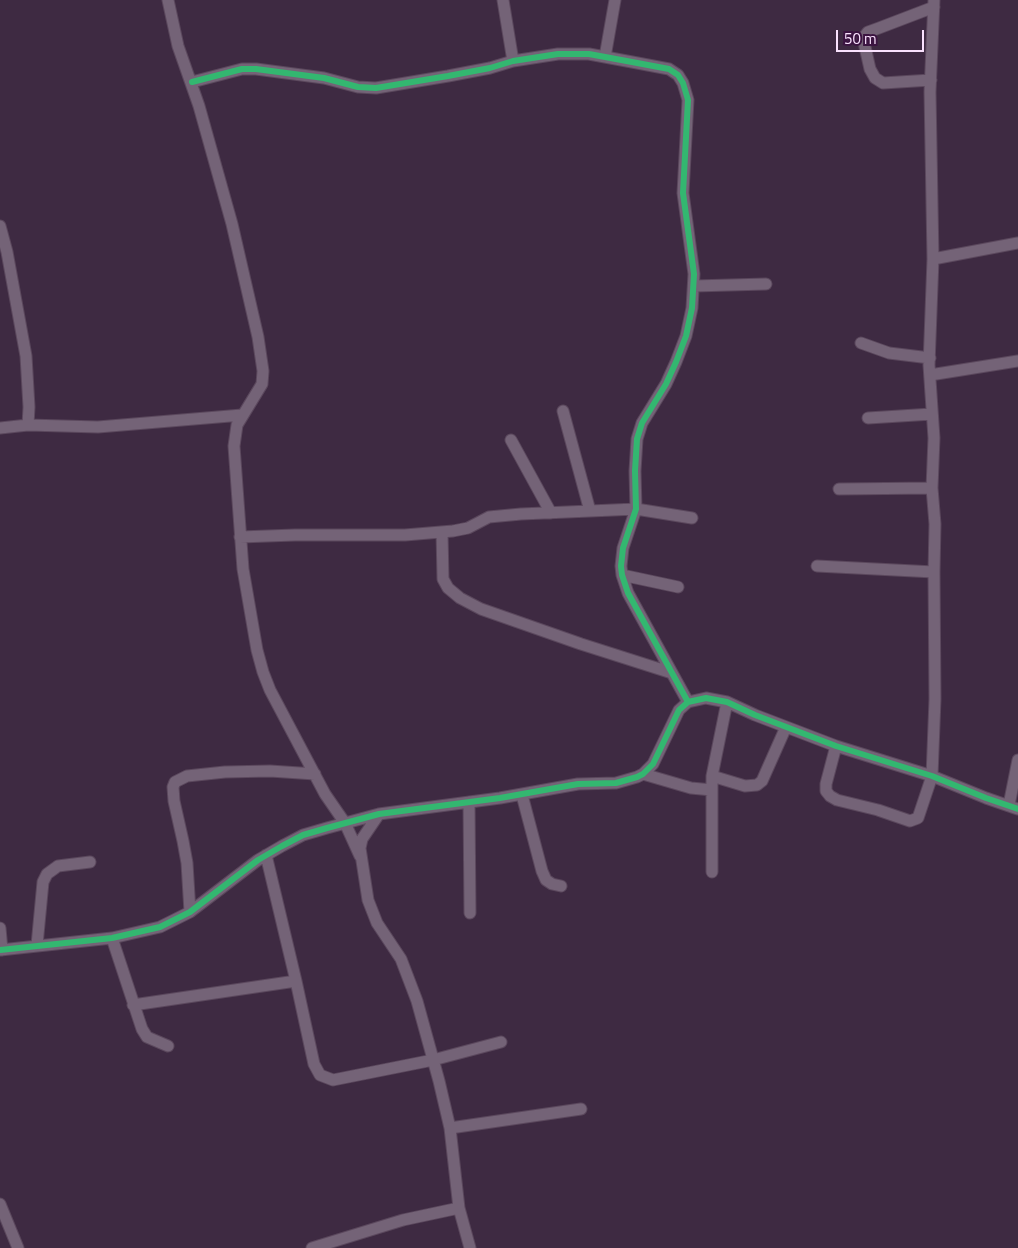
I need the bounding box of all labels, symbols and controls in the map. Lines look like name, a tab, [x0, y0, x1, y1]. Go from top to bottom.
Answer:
scale bar	[838, 20, 926, 52]
text: 50 m	[844, 27, 877, 50]

